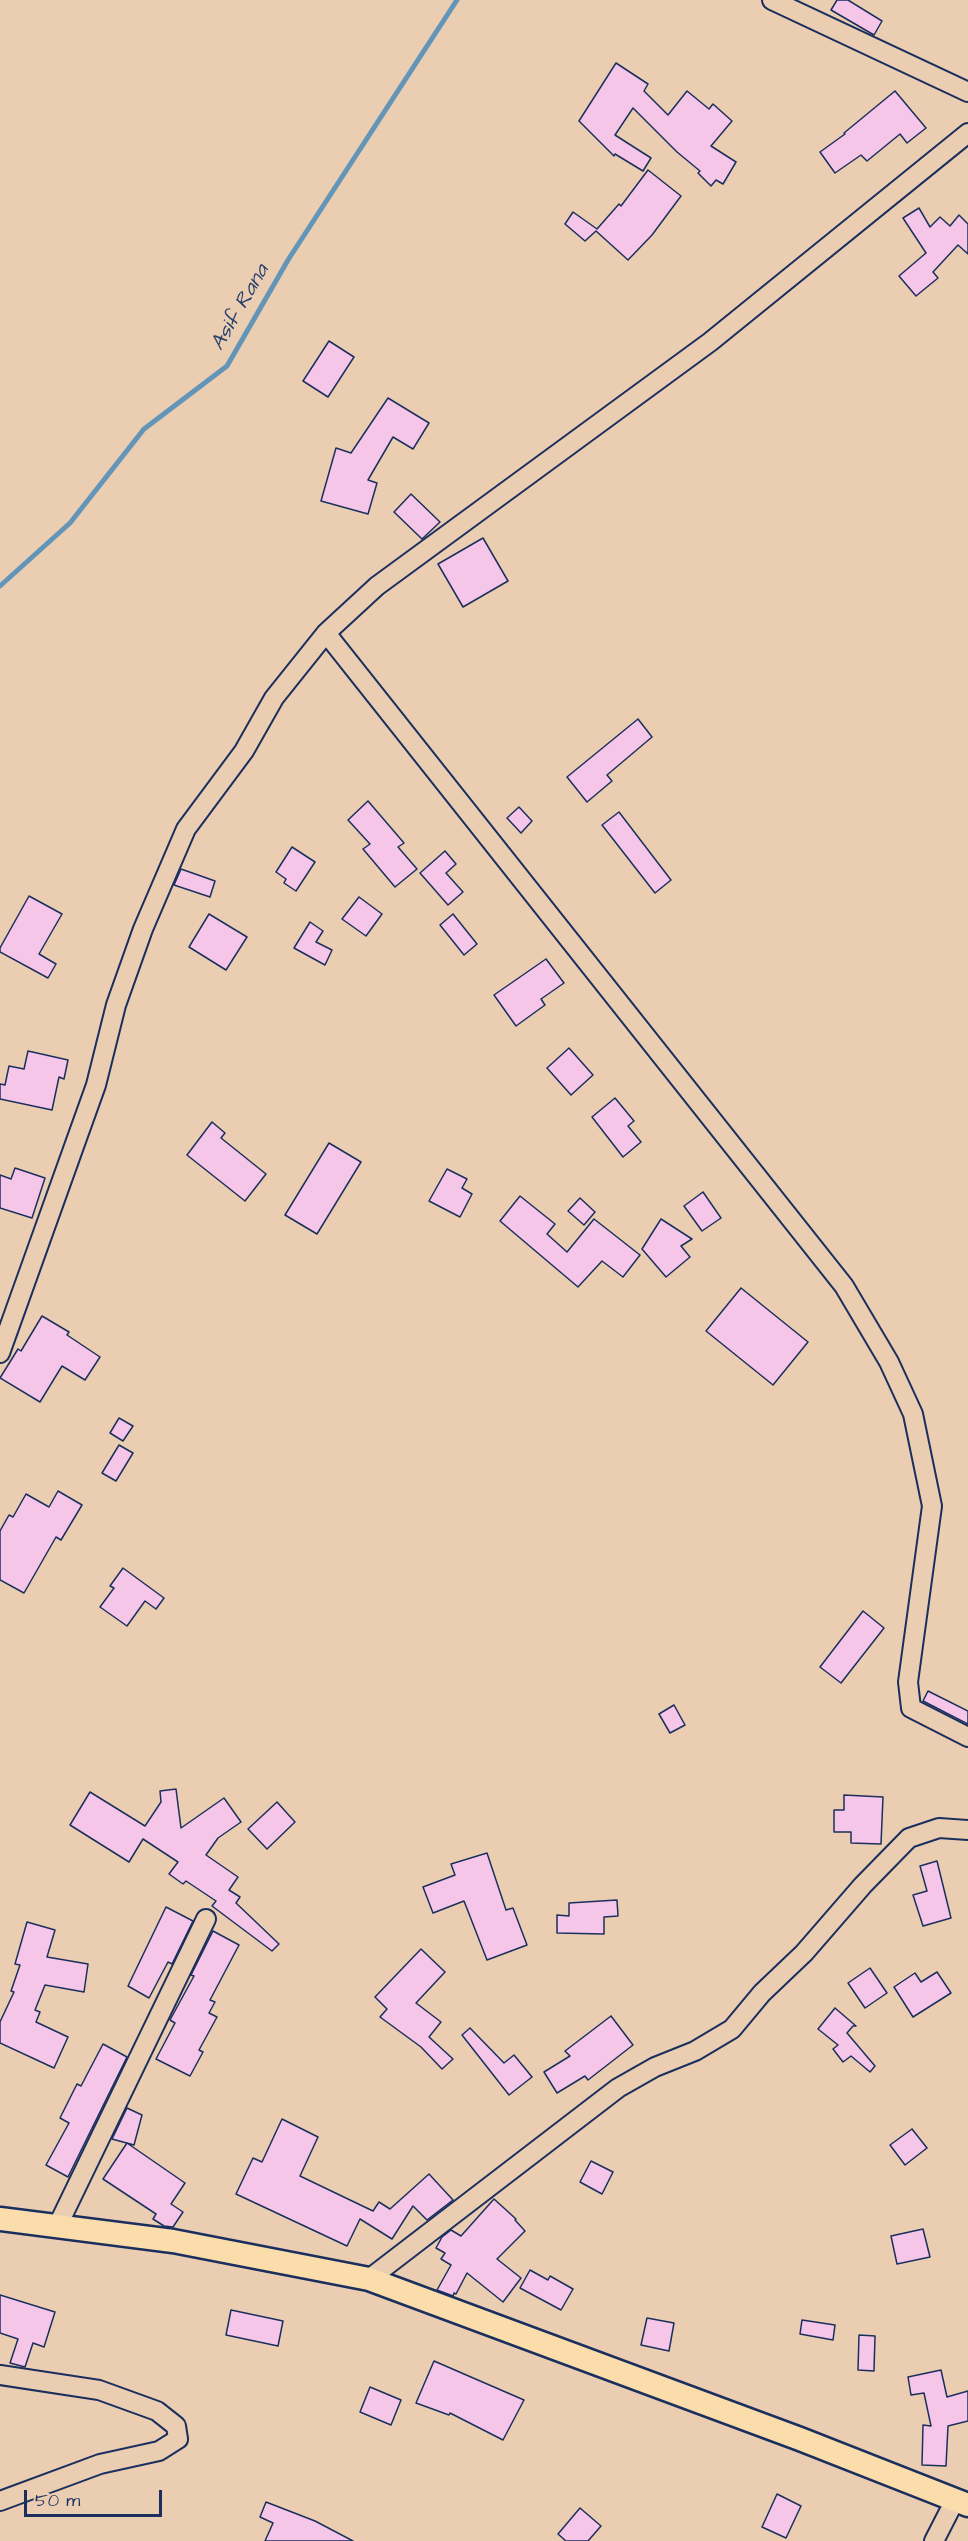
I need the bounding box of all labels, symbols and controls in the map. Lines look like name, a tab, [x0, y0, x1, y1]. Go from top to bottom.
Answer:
water label: Asif Rana	[206, 261, 276, 355]
scale bar	[27, 2478, 165, 2516]
text: 50 m	[35, 2488, 80, 2513]

